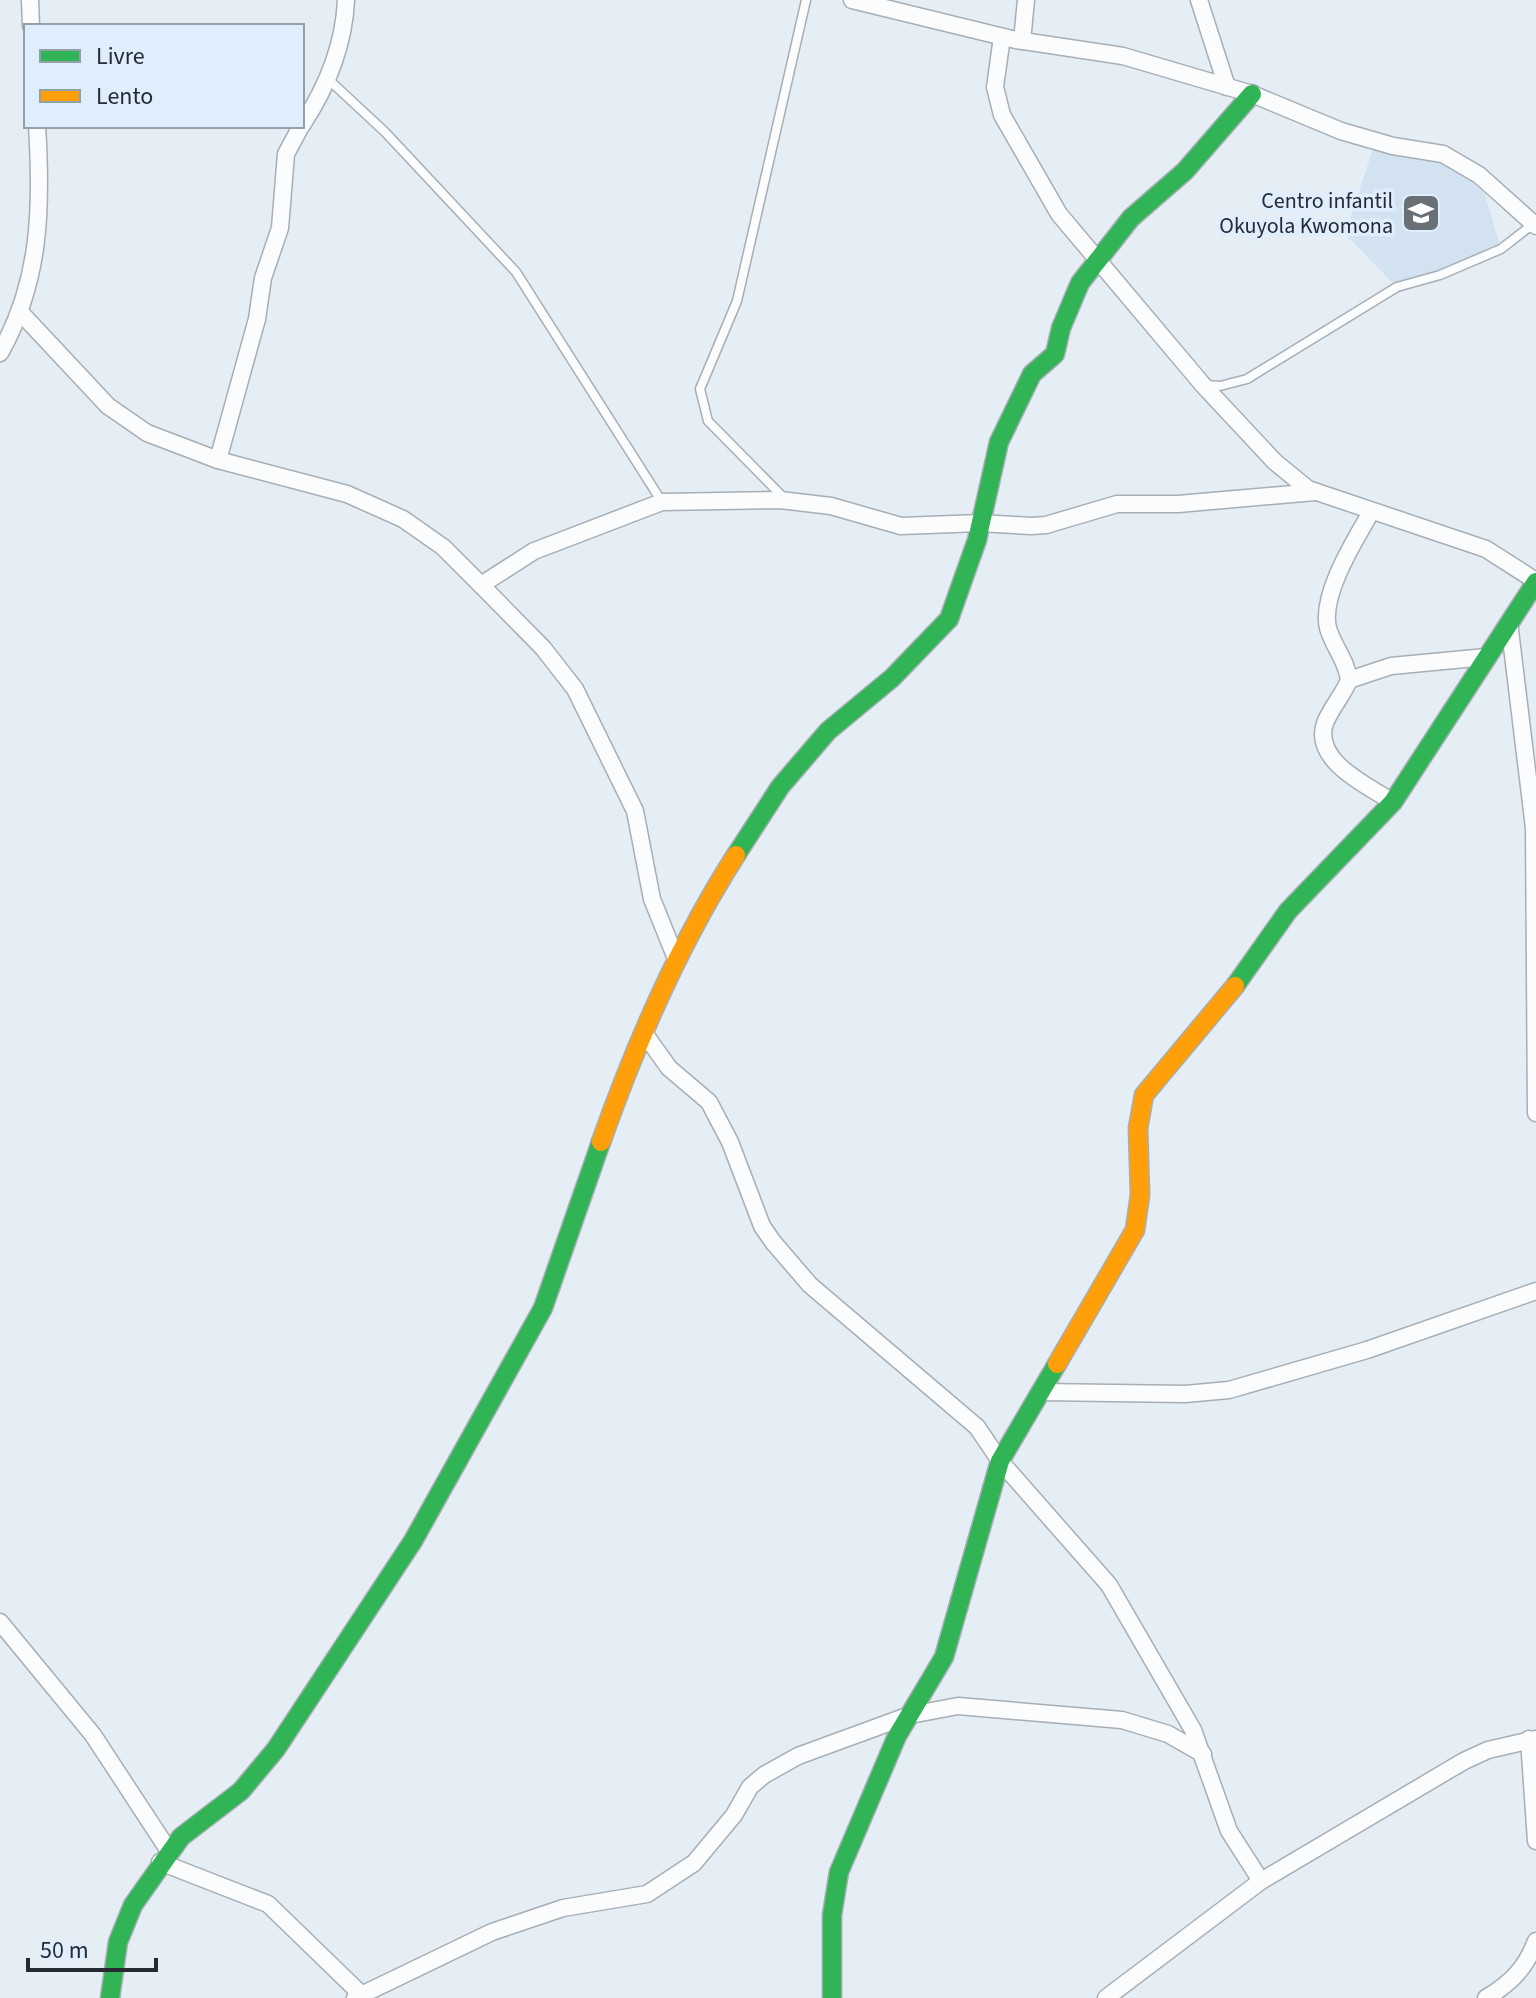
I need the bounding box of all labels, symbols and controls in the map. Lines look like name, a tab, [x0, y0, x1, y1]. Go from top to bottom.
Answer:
legend	[24, 24, 304, 128]
text: Livre	[96, 39, 145, 74]
text: Lento	[96, 79, 153, 114]
place label: Centro infantil Okuyola Kwomona	[1219, 185, 1393, 242]
school or university icon: Centro infantil Okuyola Kwomona	[1400, 192, 1442, 234]
scale bar	[28, 1922, 156, 1972]
text: 50 m	[40, 1933, 89, 1968]

